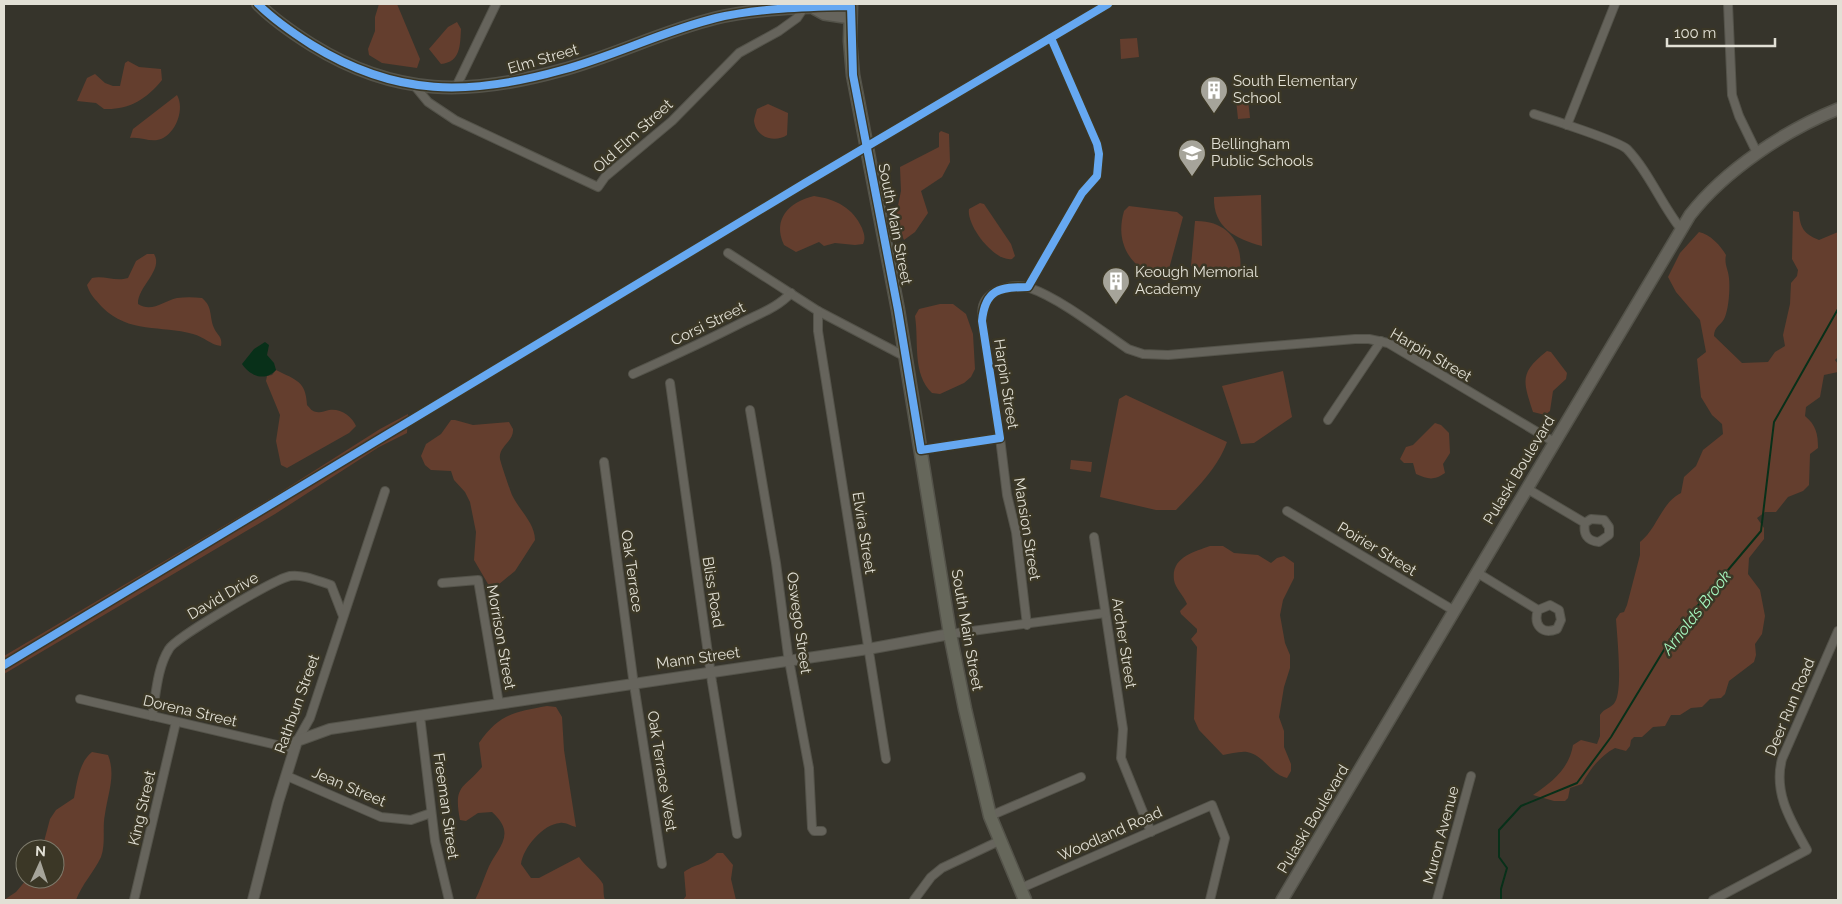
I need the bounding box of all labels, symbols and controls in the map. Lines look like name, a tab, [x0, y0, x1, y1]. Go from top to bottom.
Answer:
scale bar	[1667, 15, 1774, 47]
text: 100 m	[1674, 24, 1716, 42]
street label: Elm Street	[506, 40, 580, 78]
place label: South Elementary School	[1233, 72, 1357, 107]
building icon: South Elementary School	[1199, 75, 1229, 114]
street label: Old Elm Street	[589, 96, 677, 176]
place label: Bellingham Public Schools	[1211, 135, 1313, 170]
school or university icon: Bellingham Public Schools	[1177, 138, 1207, 177]
street label: South Main Street	[874, 162, 916, 286]
place label: Keough Memorial Academy	[1135, 263, 1259, 298]
building icon: Keough Memorial Academy	[1101, 266, 1131, 305]
street label: Corsi Street	[668, 298, 748, 350]
street label: Harpin Street	[1387, 324, 1475, 386]
street label: Harpin Street	[990, 338, 1022, 430]
street label: Pulaski Boulevard	[1479, 412, 1559, 528]
street label: Mansion Street	[1010, 476, 1044, 582]
street label: Elvira Street	[849, 491, 879, 575]
street label: Poirier Street	[1334, 518, 1420, 580]
street label: Oak Terrace	[617, 529, 647, 613]
street label: Bliss Road	[699, 555, 727, 629]
water label: Arnolds Brook	[1657, 566, 1735, 659]
street label: David Drive	[184, 568, 262, 624]
street label: South Main Street	[947, 568, 987, 692]
street label: Oswego Street	[783, 571, 815, 675]
street label: Morrison Street	[483, 583, 519, 691]
street label: Archer Street	[1108, 597, 1140, 689]
street label: Mann Street	[655, 643, 741, 673]
street label: Rathbun Street	[271, 652, 323, 756]
street label: Deer Run Road	[1761, 656, 1819, 758]
street label: Dorena Street	[141, 691, 239, 731]
street label: Oak Terrace West	[644, 709, 680, 833]
street label: Freeman Street	[430, 752, 462, 860]
street label: Pulaski Boulevard	[1273, 761, 1353, 877]
street label: Jean Street	[309, 763, 389, 811]
street label: King Street	[125, 769, 159, 847]
street label: Muron Avenue	[1419, 784, 1463, 886]
street label: Woodland Road	[1055, 803, 1165, 865]
north arrow	[15, 839, 65, 889]
text: N	[35, 843, 46, 859]

